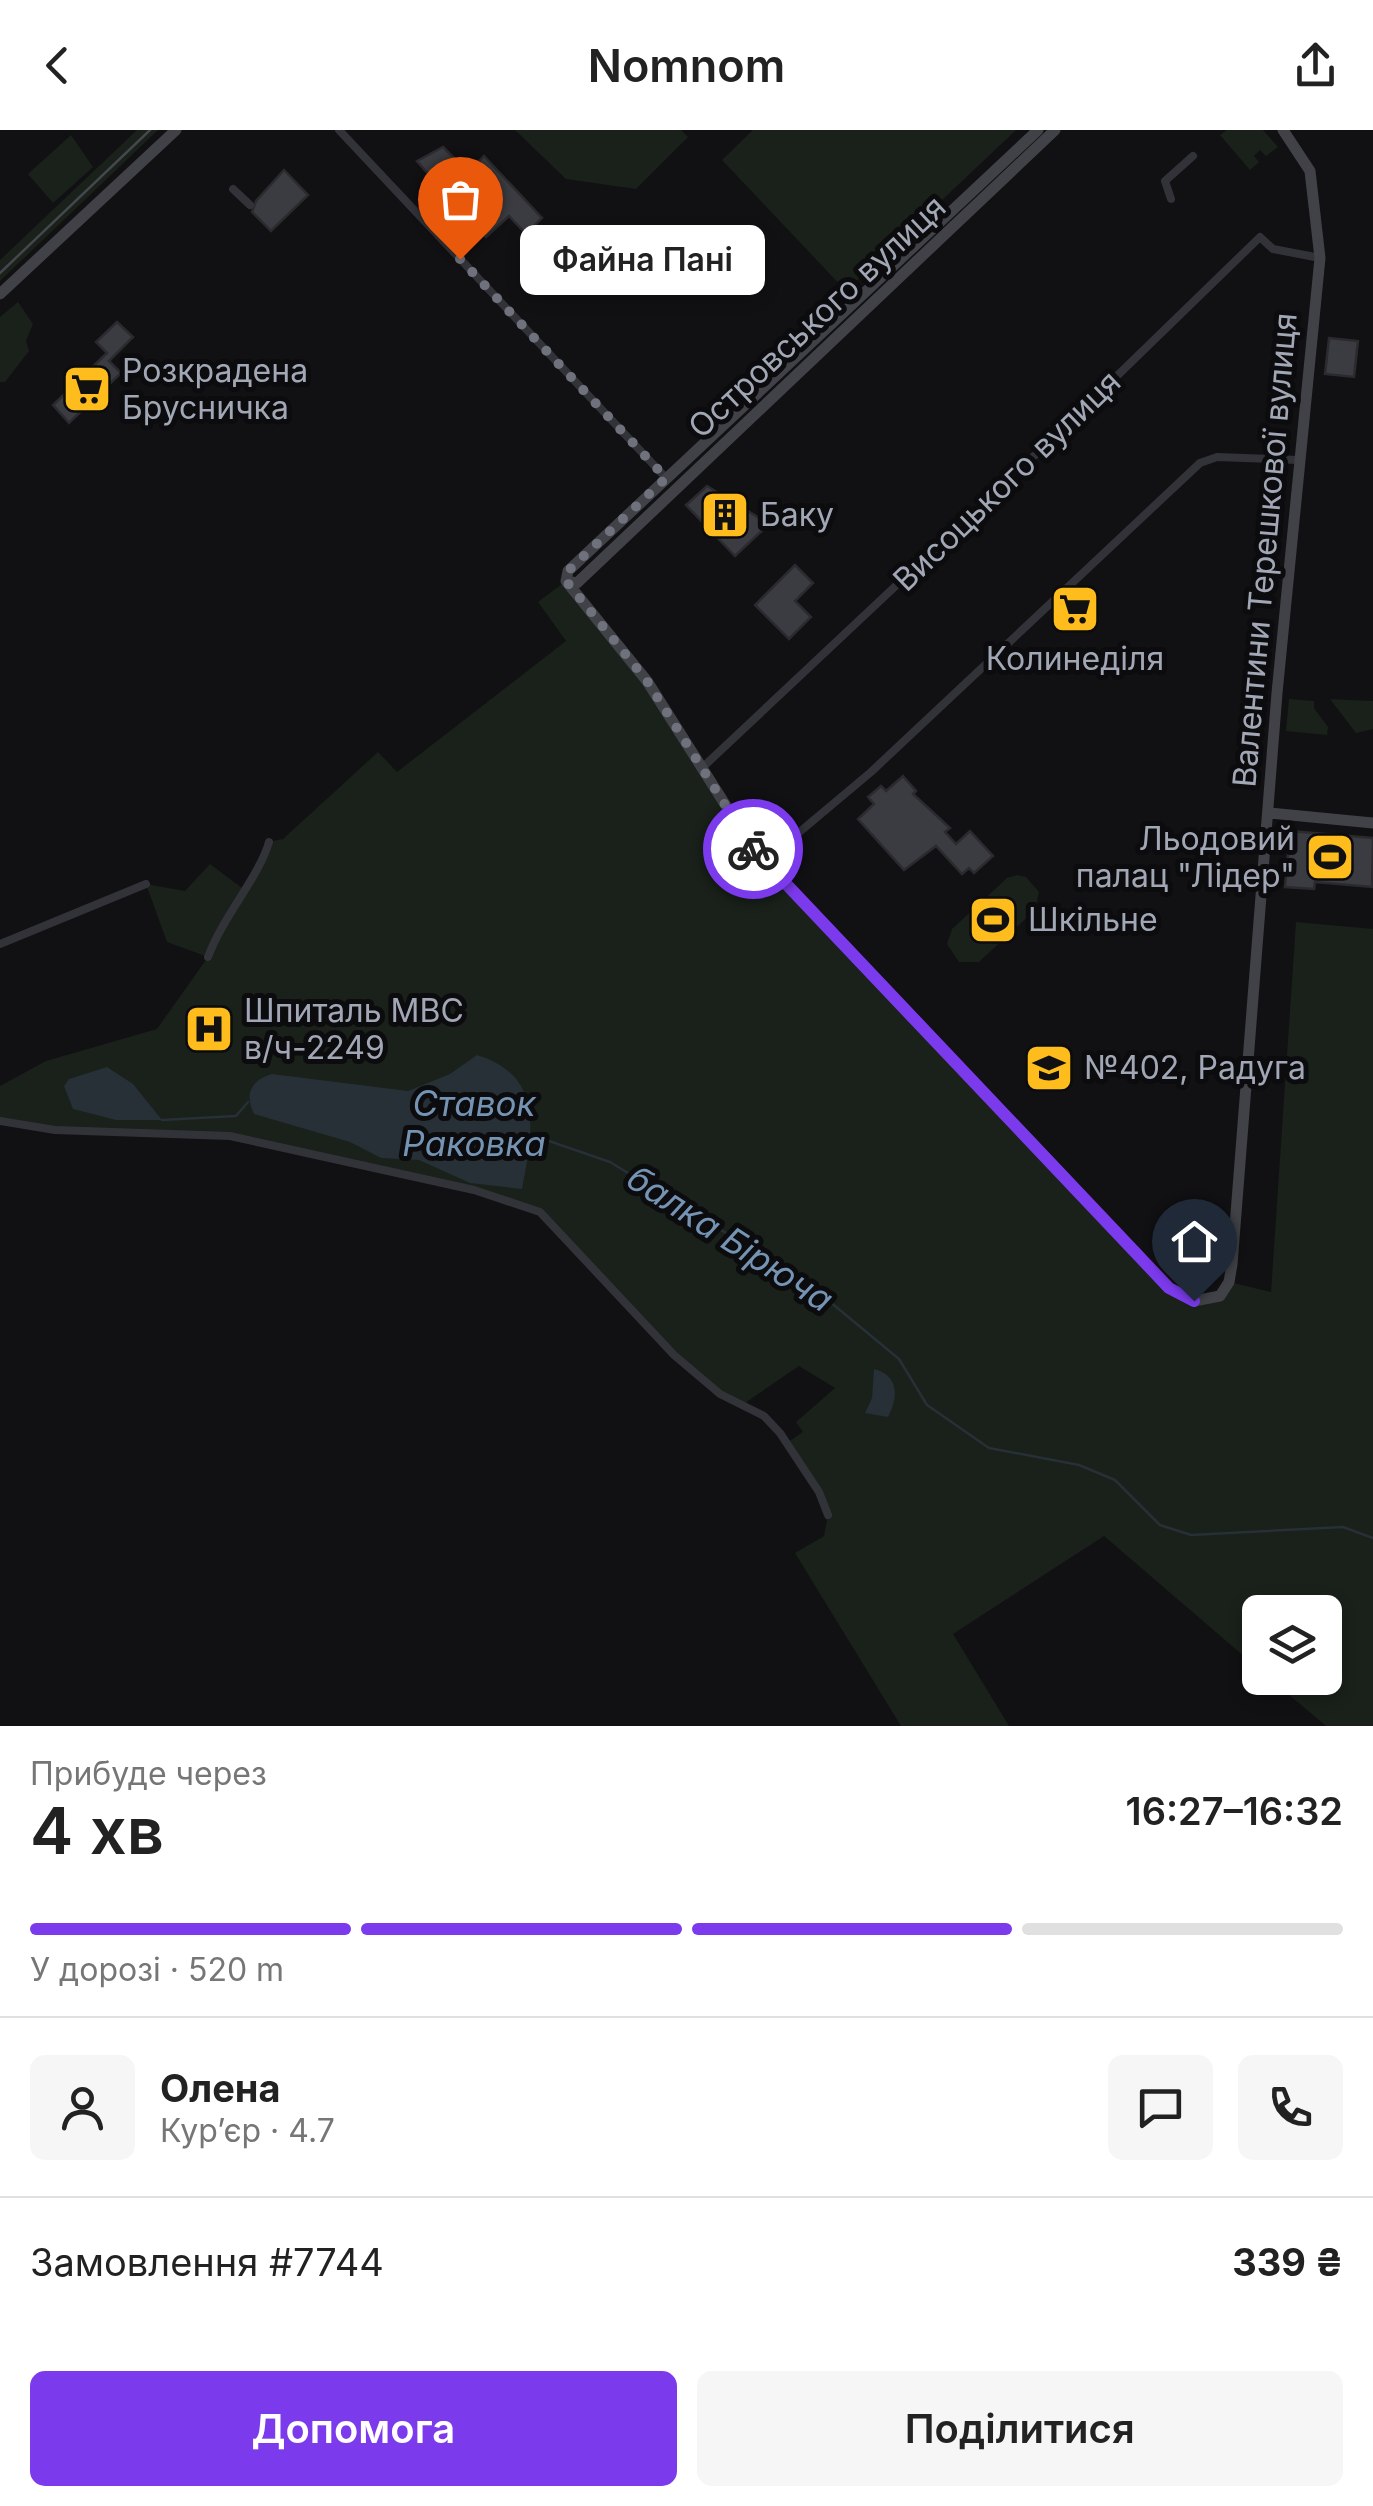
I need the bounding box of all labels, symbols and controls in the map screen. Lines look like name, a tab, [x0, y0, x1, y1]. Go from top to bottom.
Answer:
icon: back	[30, 38, 85, 93]
text: Nomnom	[588, 38, 785, 93]
icon: share	[1288, 38, 1343, 93]
pin	[418, 157, 503, 260]
icon: bag	[433, 172, 488, 227]
street label: Островського вулиця	[680, 187, 953, 446]
callout: Файна Пані	[520, 224, 765, 294]
text: Файна Пані	[552, 240, 733, 279]
street label: Валентини Терешкової вулиця	[1224, 311, 1305, 789]
place label: Розкрадена Брусничка	[122, 351, 308, 427]
street label: Висоцького вулиця	[885, 362, 1128, 599]
supermarket icon: Розкрадена Брусничка	[61, 363, 113, 415]
building icon: Баку	[699, 489, 751, 541]
place label: Баку	[760, 495, 834, 534]
supermarket icon: Колинеділя	[1049, 583, 1101, 635]
place label: Колинеділя	[986, 639, 1164, 678]
courier	[703, 799, 803, 899]
place label: Льодовий палац "Лідер"	[1076, 819, 1295, 895]
icon: bike	[726, 822, 781, 877]
sports icon: Льодовий палац "Лідер"	[1304, 831, 1356, 883]
sports icon: Шкільне	[967, 894, 1019, 946]
place label: Шкільне	[1028, 900, 1158, 939]
place label: Шпиталь МВС в/ч-2249	[244, 991, 464, 1067]
hospital icon: Шпиталь МВС в/ч-2249	[183, 1003, 235, 1055]
school or university icon: №402, Радуга	[1023, 1042, 1075, 1094]
place label: №402, Радуга	[1084, 1048, 1306, 1087]
water label: Ставок Раковка	[402, 1082, 546, 1164]
water label: балка Бірюча	[620, 1156, 841, 1320]
pin	[1152, 1199, 1237, 1302]
icon: home	[1167, 1214, 1222, 1269]
map controls	[1242, 1595, 1342, 1695]
button: layers	[1242, 1595, 1342, 1695]
text: Прибуде через	[30, 1754, 267, 1793]
text: 16:27–16:32	[1126, 1788, 1343, 1834]
text: 4 хв	[30, 1791, 164, 1870]
text: У дорозі · 520 m	[30, 1950, 284, 1989]
button: person	[30, 2055, 135, 2160]
button: chat	[1108, 2055, 1213, 2160]
button: phone	[1238, 2055, 1343, 2160]
text: Олена	[160, 2065, 281, 2111]
text: Кур’єр · 4.7	[160, 2111, 335, 2150]
text: Замовлення #7744	[30, 2239, 384, 2285]
text: 339 ₴	[1232, 2239, 1343, 2285]
button: Допомога	[30, 2371, 677, 2486]
button: Поділитися	[697, 2371, 1343, 2486]

